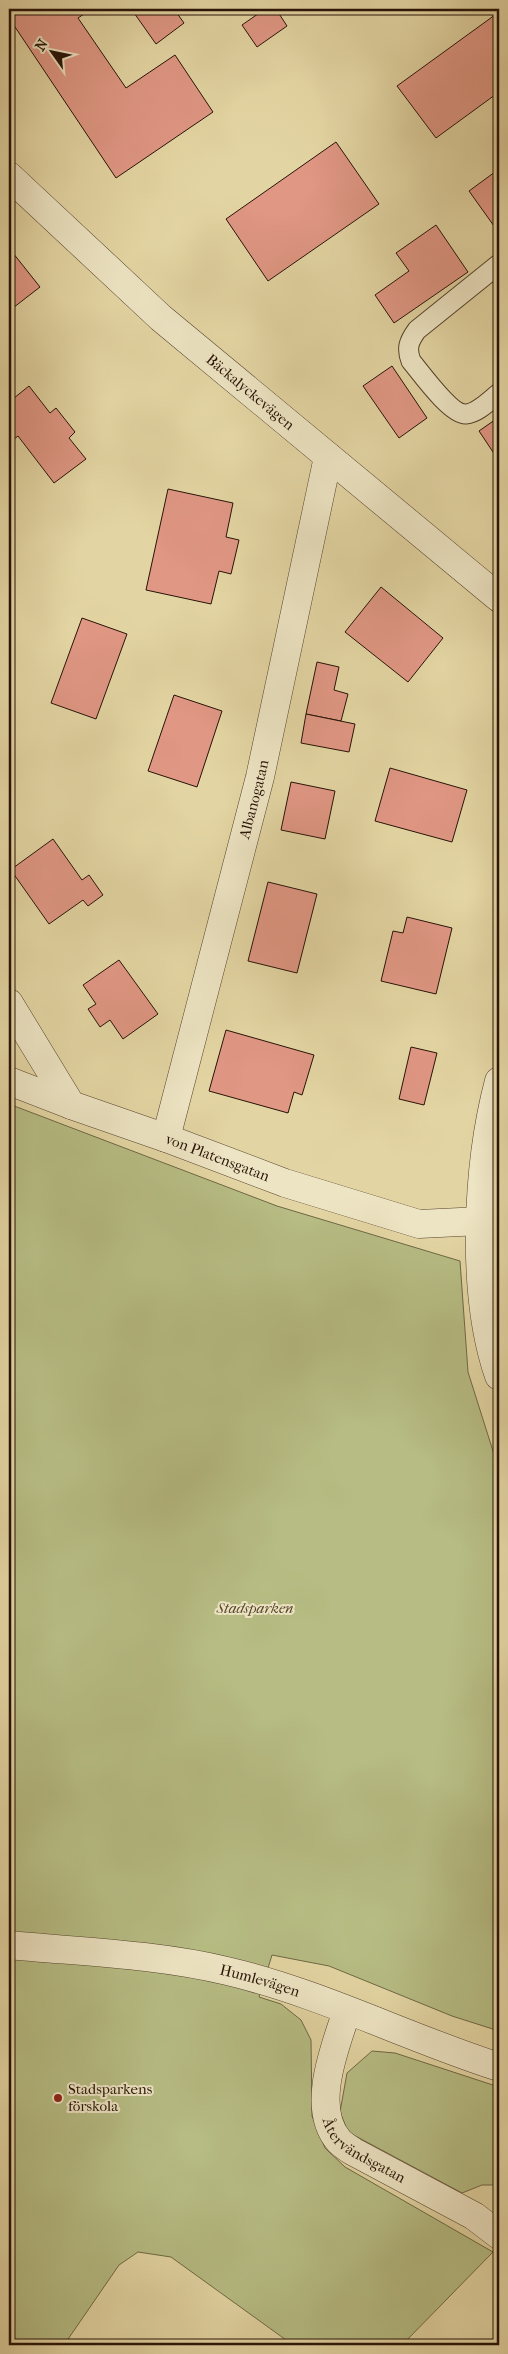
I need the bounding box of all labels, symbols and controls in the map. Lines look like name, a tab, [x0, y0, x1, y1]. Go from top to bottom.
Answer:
north arrow	[28, 28, 78, 78]
text: N	[31, 36, 52, 54]
street label: Bäckalyckevägen	[202, 350, 298, 434]
street label: Albanogatan	[235, 758, 272, 842]
street label: von Platensgatan	[163, 1130, 272, 1185]
park label: Stadsparken	[216, 1599, 293, 1617]
street label: Humlevägen	[218, 1961, 303, 2001]
place label: Stadsparkens förskola	[68, 2080, 153, 2115]
marker: Stadsparkens förskola	[52, 2092, 64, 2104]
street label: Återvändsgatan	[318, 2115, 409, 2187]

